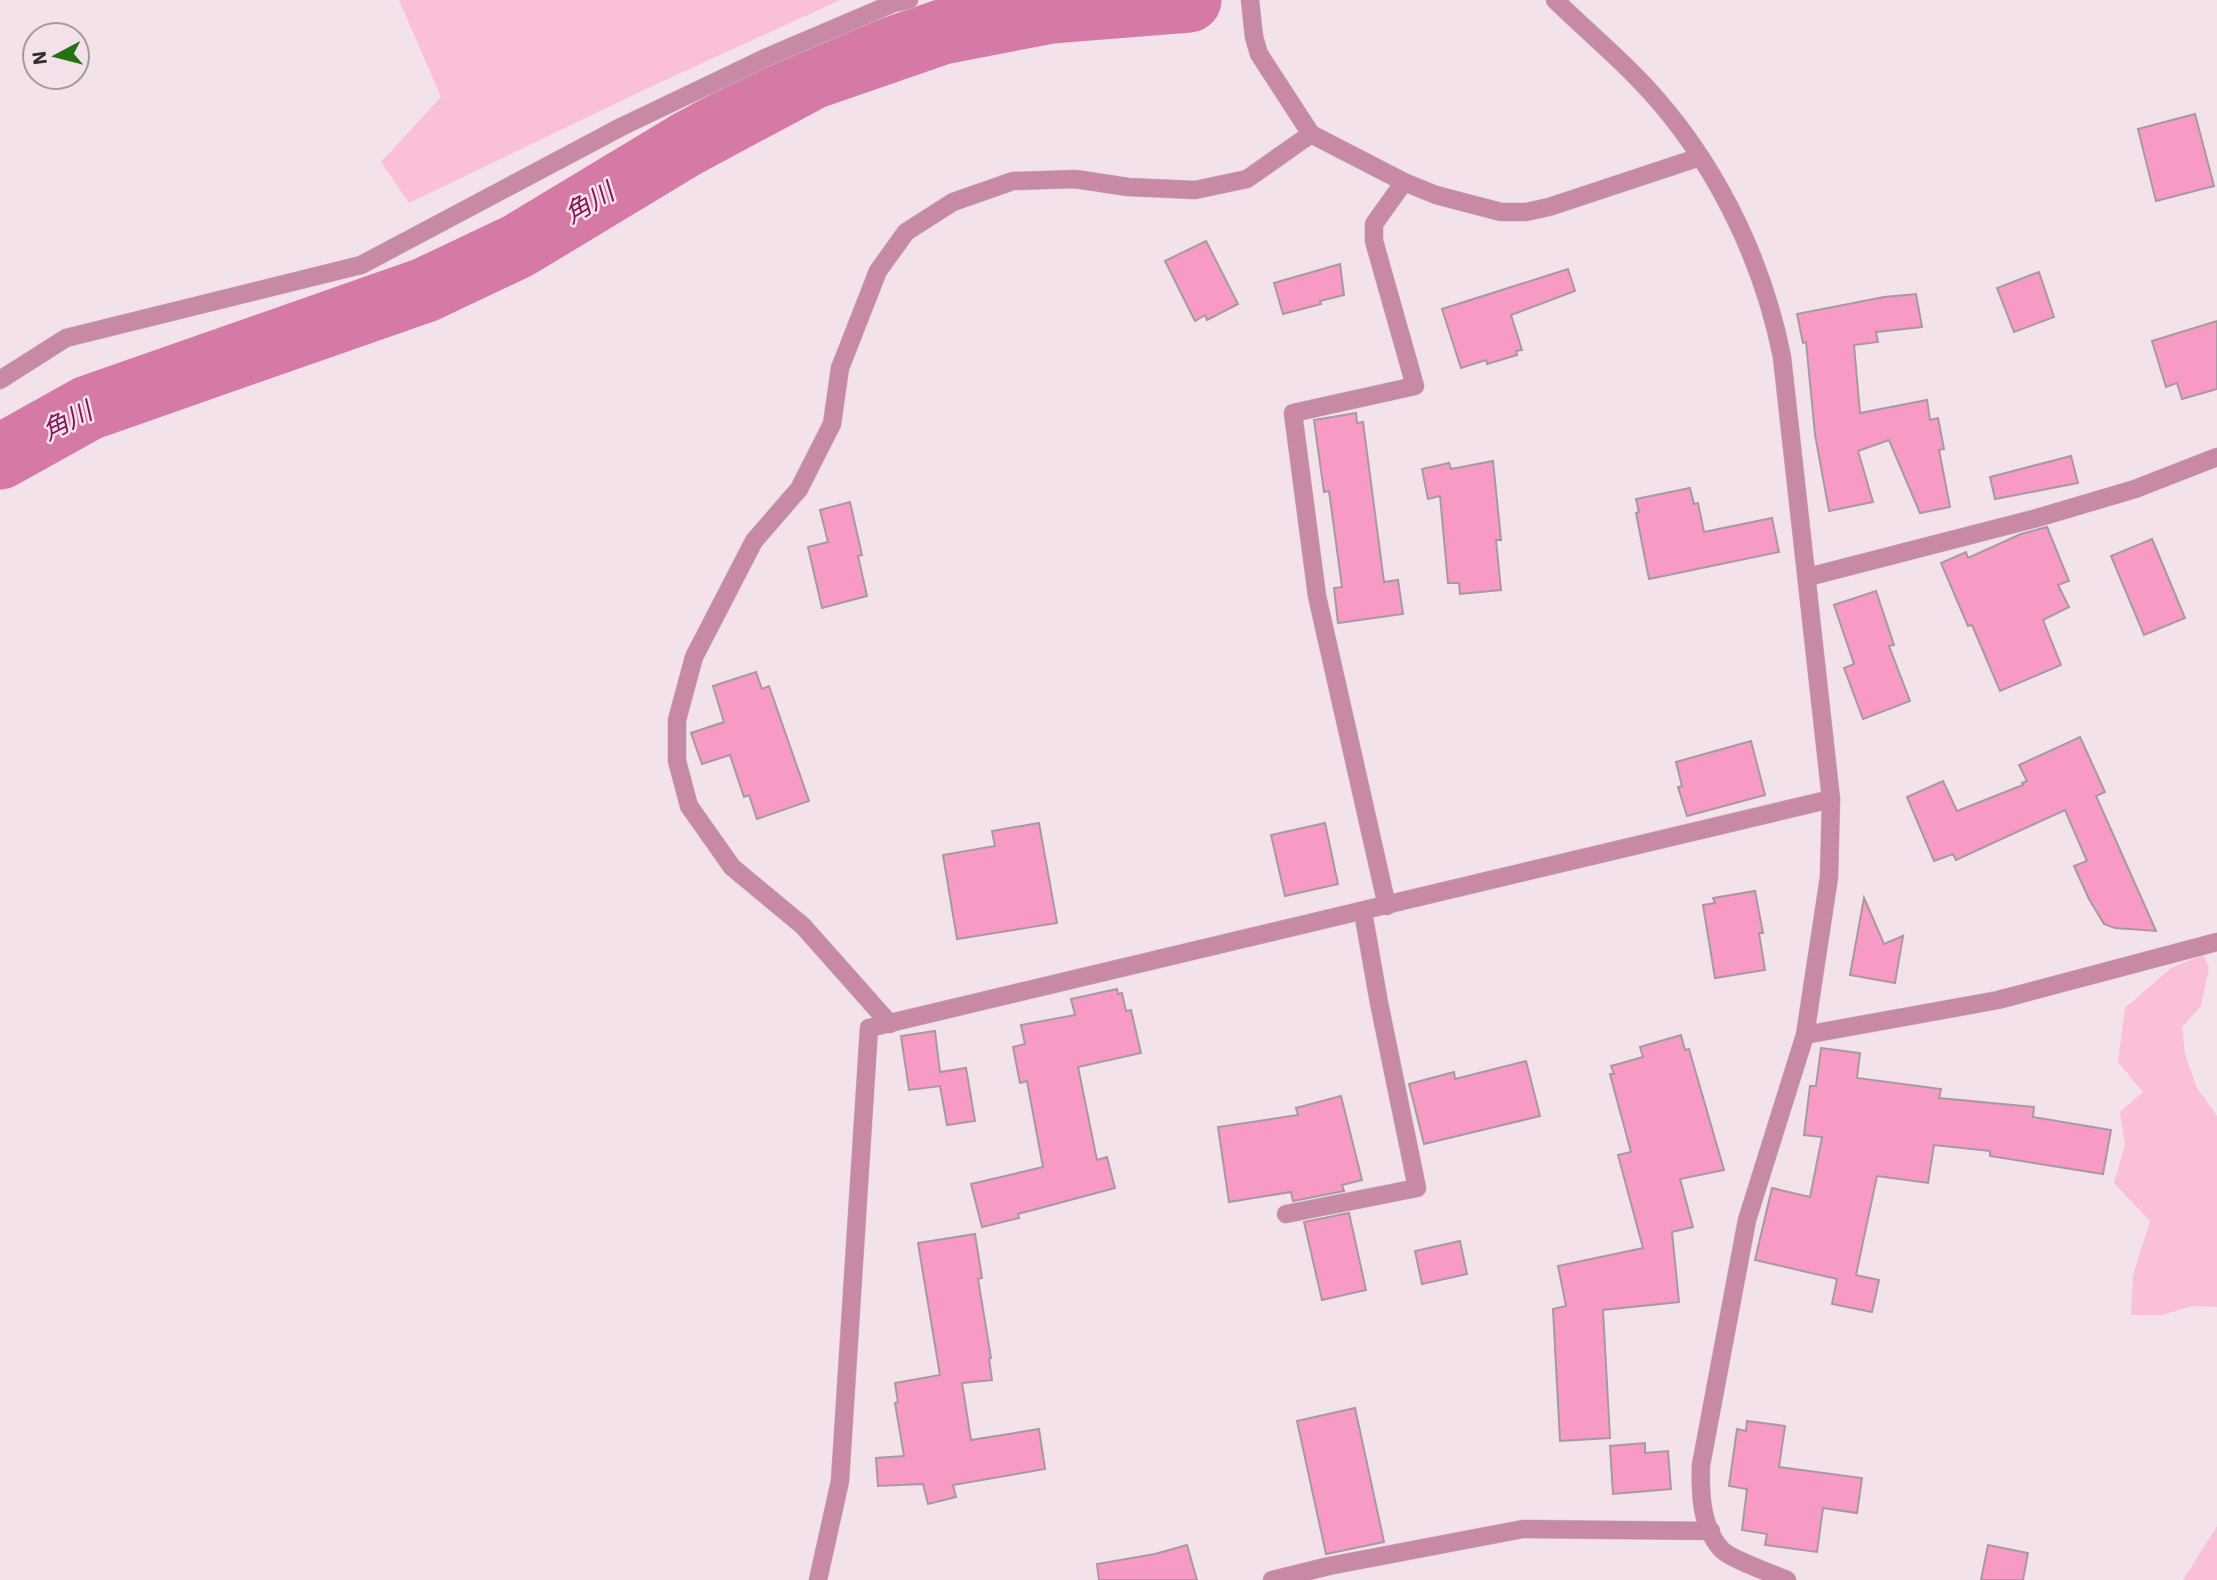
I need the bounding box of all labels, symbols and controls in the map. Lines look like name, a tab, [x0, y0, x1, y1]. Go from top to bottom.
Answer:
north arrow	[21, 21, 91, 91]
text: N	[26, 50, 52, 66]
water label: 角川	[557, 173, 622, 230]
water label: 角川	[36, 392, 100, 447]

